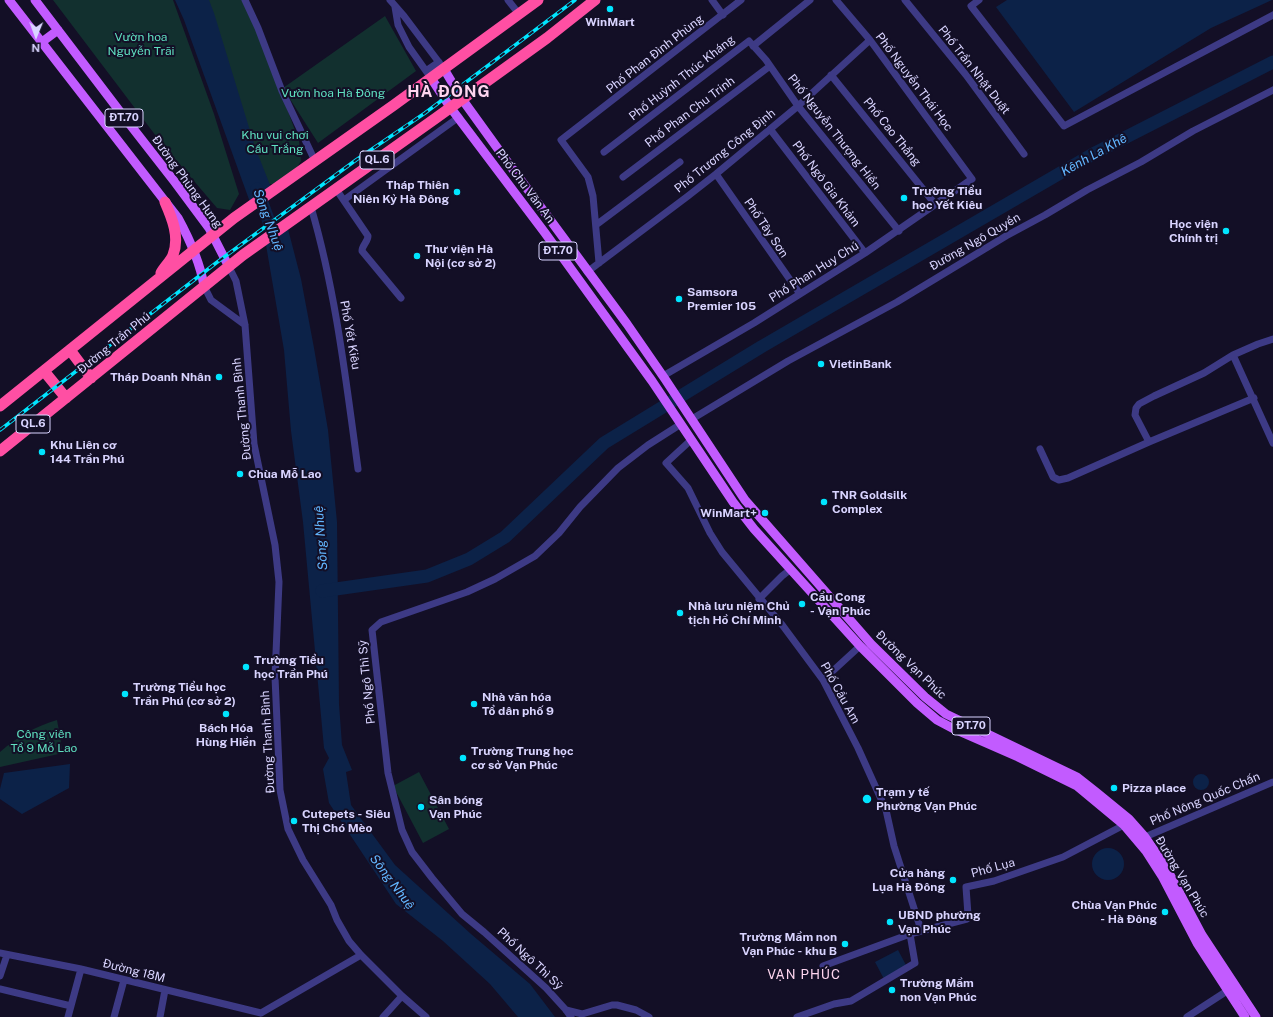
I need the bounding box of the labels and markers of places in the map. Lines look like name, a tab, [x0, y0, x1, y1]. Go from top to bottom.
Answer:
marker: WinMart	[605, 4, 615, 14]
place label: WinMart	[585, 15, 635, 29]
place label: Tháp Thiên Niên Kỷ Hà Đông	[353, 178, 449, 206]
place label: Trường Tiểu học Yết Kiêu	[912, 184, 982, 212]
marker: Tháp Thiên Niên Kỷ Hà Đông	[452, 187, 462, 197]
marker: Trường Tiểu học Yết Kiêu	[899, 193, 909, 203]
place label: Học viện Chính trị	[1169, 217, 1218, 245]
marker: Học viện Chính trị	[1221, 226, 1231, 236]
place label: Thư viện Hà Nội (cơ sở 2)	[425, 242, 496, 270]
marker: Thư viện Hà Nội (cơ sở 2)	[412, 251, 422, 261]
place label: Samsora Premier 105	[687, 285, 756, 313]
marker: Samsora Premier 105	[674, 294, 684, 304]
place label: VietinBank	[829, 357, 892, 371]
marker: VietinBank	[816, 359, 826, 369]
place label: Tháp Doanh Nhân	[110, 370, 211, 384]
marker: Tháp Doanh Nhân	[214, 372, 224, 382]
place label: Khu Liên cơ 144 Trần Phú	[50, 438, 124, 466]
marker: Khu Liên cơ 144 Trần Phú	[37, 447, 47, 457]
place label: Chùa Mỗ Lao	[248, 467, 321, 481]
marker: Chùa Mỗ Lao	[235, 469, 245, 479]
place label: TNR Goldsilk Complex	[832, 488, 907, 516]
marker: TNR Goldsilk Complex	[819, 497, 829, 507]
place label: WinMart+	[700, 506, 757, 520]
marker: WinMart+	[760, 508, 770, 518]
place label: Cầu Cong - Vạn Phúc	[810, 590, 871, 618]
place label: Nhà lưu niệm Chủ tịch Hồ Chí Minh	[688, 599, 790, 627]
marker: Cầu Cong - Vạn Phúc	[797, 599, 807, 609]
marker: Nhà lưu niệm Chủ tịch Hồ Chí Minh	[675, 608, 685, 618]
place label: Trường Tiểu học Trần Phú	[254, 653, 328, 681]
marker: Trường Tiểu học Trần Phú	[241, 662, 251, 672]
place label: Trường Tiểu học Trần Phú (cơ sở 2)	[133, 680, 236, 708]
marker: Trường Tiểu học Trần Phú (cơ sở 2)	[120, 689, 130, 699]
place label: Nhà văn hóa Tổ dân phố 9	[482, 690, 554, 718]
marker: Nhà văn hóa Tổ dân phố 9	[469, 699, 479, 709]
marker: Bách Hóa Hùng Hiền	[221, 709, 231, 719]
place label: Bách Hóa Hùng Hiền	[196, 721, 256, 749]
place label: Trường Trung học cơ sở Vạn Phúc	[471, 744, 573, 772]
marker: Trường Trung học cơ sở Vạn Phúc	[458, 753, 468, 763]
place label: Pizza place	[1122, 781, 1186, 795]
marker: Pizza place	[1109, 783, 1119, 793]
place label: Trạm y tế Phường Vạn Phúc	[876, 785, 977, 813]
place label: Sân bóng Vạn Phúc	[429, 793, 483, 821]
marker: Trạm y tế Phường Vạn Phúc	[861, 793, 873, 805]
marker: Sân bóng Vạn Phúc	[416, 802, 426, 812]
place label: Cutepets - Siêu Thị Chó Mèo	[302, 807, 390, 835]
marker: Cutepets - Siêu Thị Chó Mèo	[289, 816, 299, 826]
place label: Cửa hàng Lụa Hà Đông	[872, 866, 945, 894]
marker: Cửa hàng Lụa Hà Đông	[948, 875, 958, 885]
place label: Chùa Vạn Phúc - Hà Đông	[1072, 898, 1157, 926]
marker: Chùa Vạn Phúc - Hà Đông	[1160, 907, 1170, 917]
place label: UBND phường Vạn Phúc	[898, 908, 981, 936]
marker: UBND phường Vạn Phúc	[885, 917, 895, 927]
place label: Trường Mầm non Vạn Phúc - khu B	[739, 930, 837, 958]
marker: Trường Mầm non Vạn Phúc - khu B	[840, 939, 850, 949]
place label: Trường Mầm non Vạn Phúc	[900, 976, 977, 1004]
marker: Trường Mầm non Vạn Phúc	[887, 985, 897, 995]

